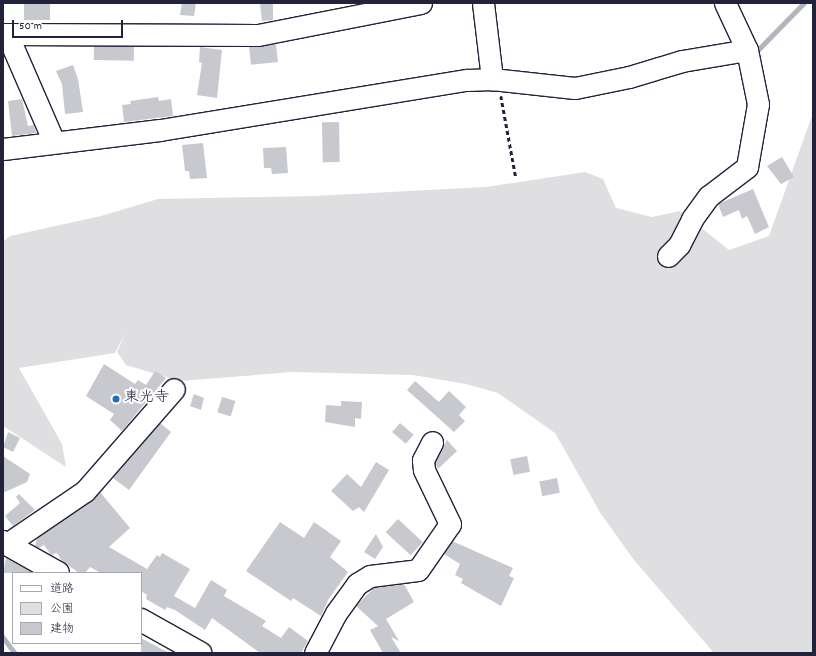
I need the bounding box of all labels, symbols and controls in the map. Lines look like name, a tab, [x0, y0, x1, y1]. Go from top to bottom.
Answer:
scale bar	[14, 12, 125, 38]
text: 50 m	[19, 18, 42, 35]
place label: 東光寺	[124, 390, 169, 408]
marker: 東光寺	[111, 394, 121, 404]
legend	[12, 572, 142, 644]
text: 道路	[50, 581, 74, 598]
text: 公園	[50, 601, 74, 618]
text: 建物	[50, 621, 74, 638]

